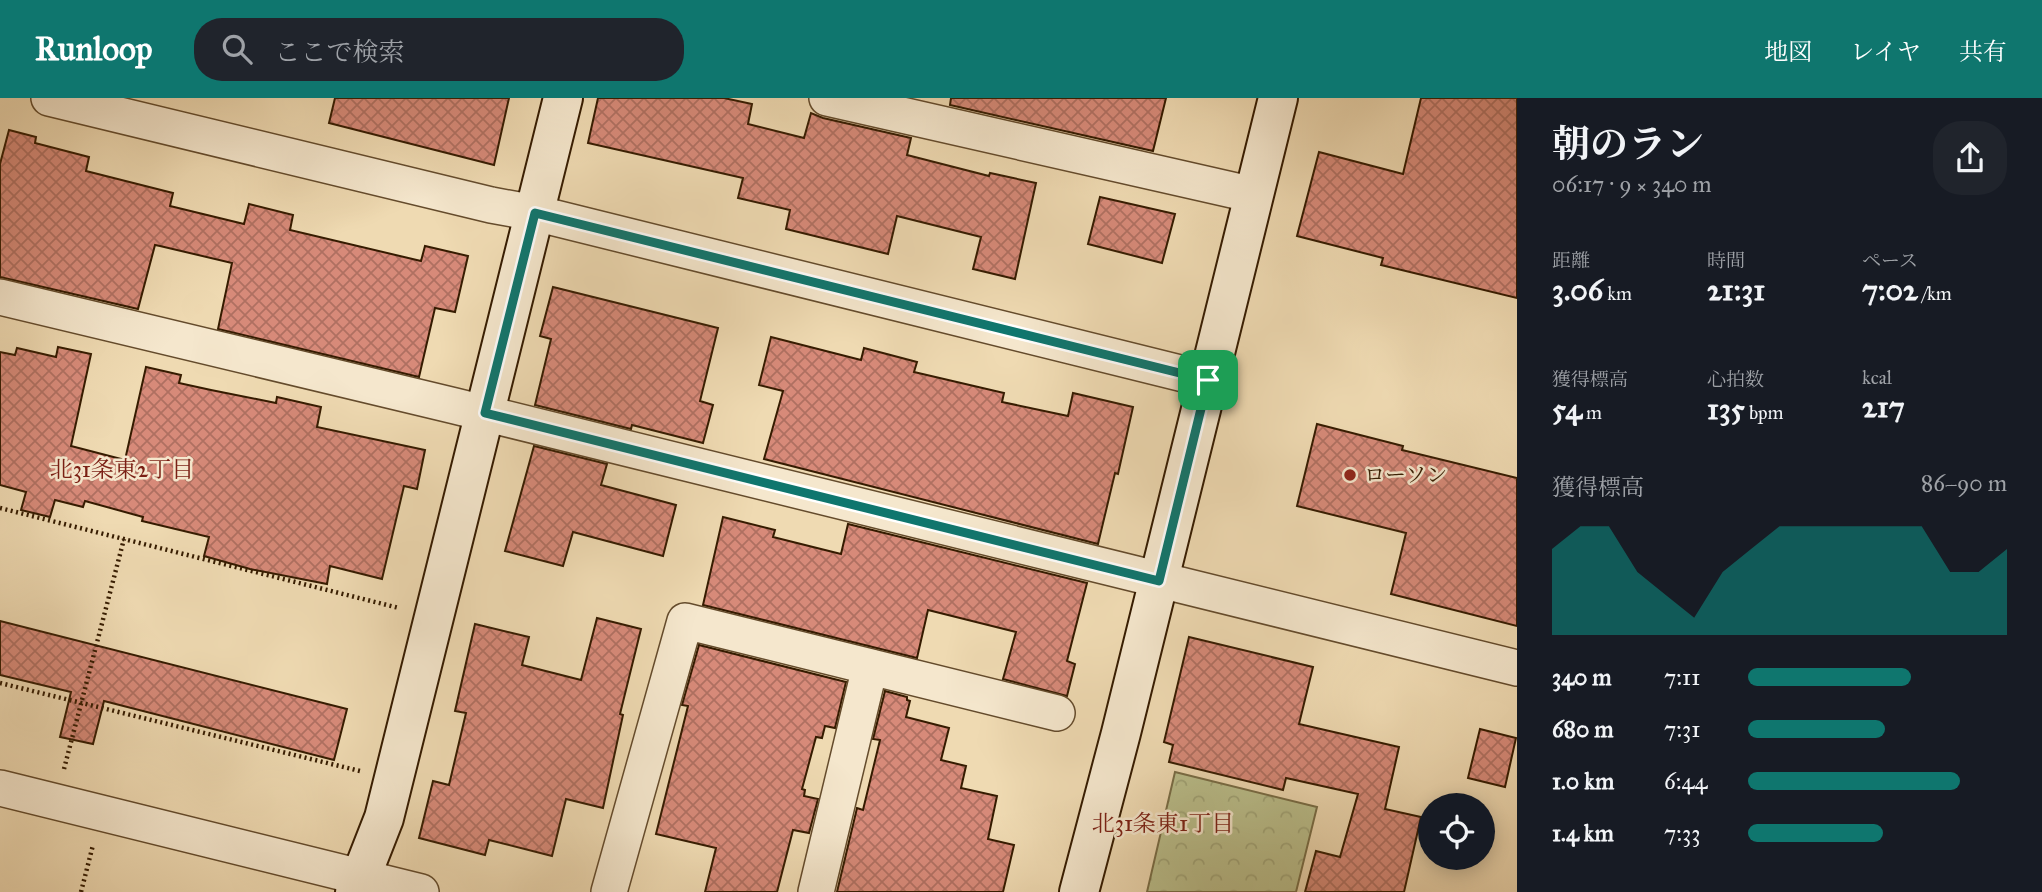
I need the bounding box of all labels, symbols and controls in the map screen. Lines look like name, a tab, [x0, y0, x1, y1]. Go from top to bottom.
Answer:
search box	[194, 18, 684, 81]
text: Runloop	[35, 29, 152, 69]
icon: search	[218, 30, 256, 68]
text: ここで検索	[274, 36, 404, 68]
text: 地図	[1764, 37, 1812, 67]
text: レイヤ	[1850, 37, 1921, 67]
text: 共有	[1959, 37, 2007, 67]
text: 朝のラン	[1552, 121, 1704, 167]
button: share	[1933, 121, 2007, 195]
text: 06:17 · 9 × 340 m	[1552, 170, 1712, 198]
text: 距離	[1552, 249, 1590, 272]
text: 時間	[1707, 249, 1745, 272]
text: ペース	[1862, 249, 1918, 272]
text: 3.06	[1552, 272, 1603, 308]
text: 21:31	[1707, 272, 1765, 308]
text: 7:02	[1862, 272, 1918, 308]
text: km	[1603, 282, 1632, 305]
text: /km	[1918, 282, 1952, 305]
pin	[1178, 350, 1238, 410]
icon: arrive	[1189, 361, 1227, 399]
text: kcal	[1862, 366, 1892, 389]
text: 獲得標高	[1552, 368, 1628, 391]
text: 心拍数	[1707, 368, 1764, 391]
text: 217	[1862, 389, 1905, 425]
text: 54	[1552, 391, 1582, 427]
text: 135	[1707, 391, 1745, 427]
text: m	[1582, 401, 1602, 424]
text: bpm	[1745, 401, 1784, 424]
district label: 北31条東2丁目	[50, 455, 194, 483]
place label: ローソン	[1364, 462, 1447, 488]
marker: ローソン	[1342, 467, 1358, 483]
text: 86–90 m	[1921, 469, 2007, 497]
text: 獲得標高	[1552, 473, 1644, 501]
text: 340 m	[1552, 663, 1612, 691]
text: 7:11	[1664, 663, 1700, 691]
text: 680 m	[1552, 715, 1614, 743]
text: 7:31	[1664, 715, 1700, 743]
text: 1.0 km	[1552, 767, 1614, 795]
text: 6:44	[1664, 767, 1707, 795]
map controls	[1418, 793, 1495, 870]
button: locate	[1418, 793, 1495, 870]
district label: 北31条東1丁目	[1092, 809, 1234, 837]
text: 1.4 km	[1552, 819, 1614, 847]
text: 7:33	[1664, 819, 1700, 847]

